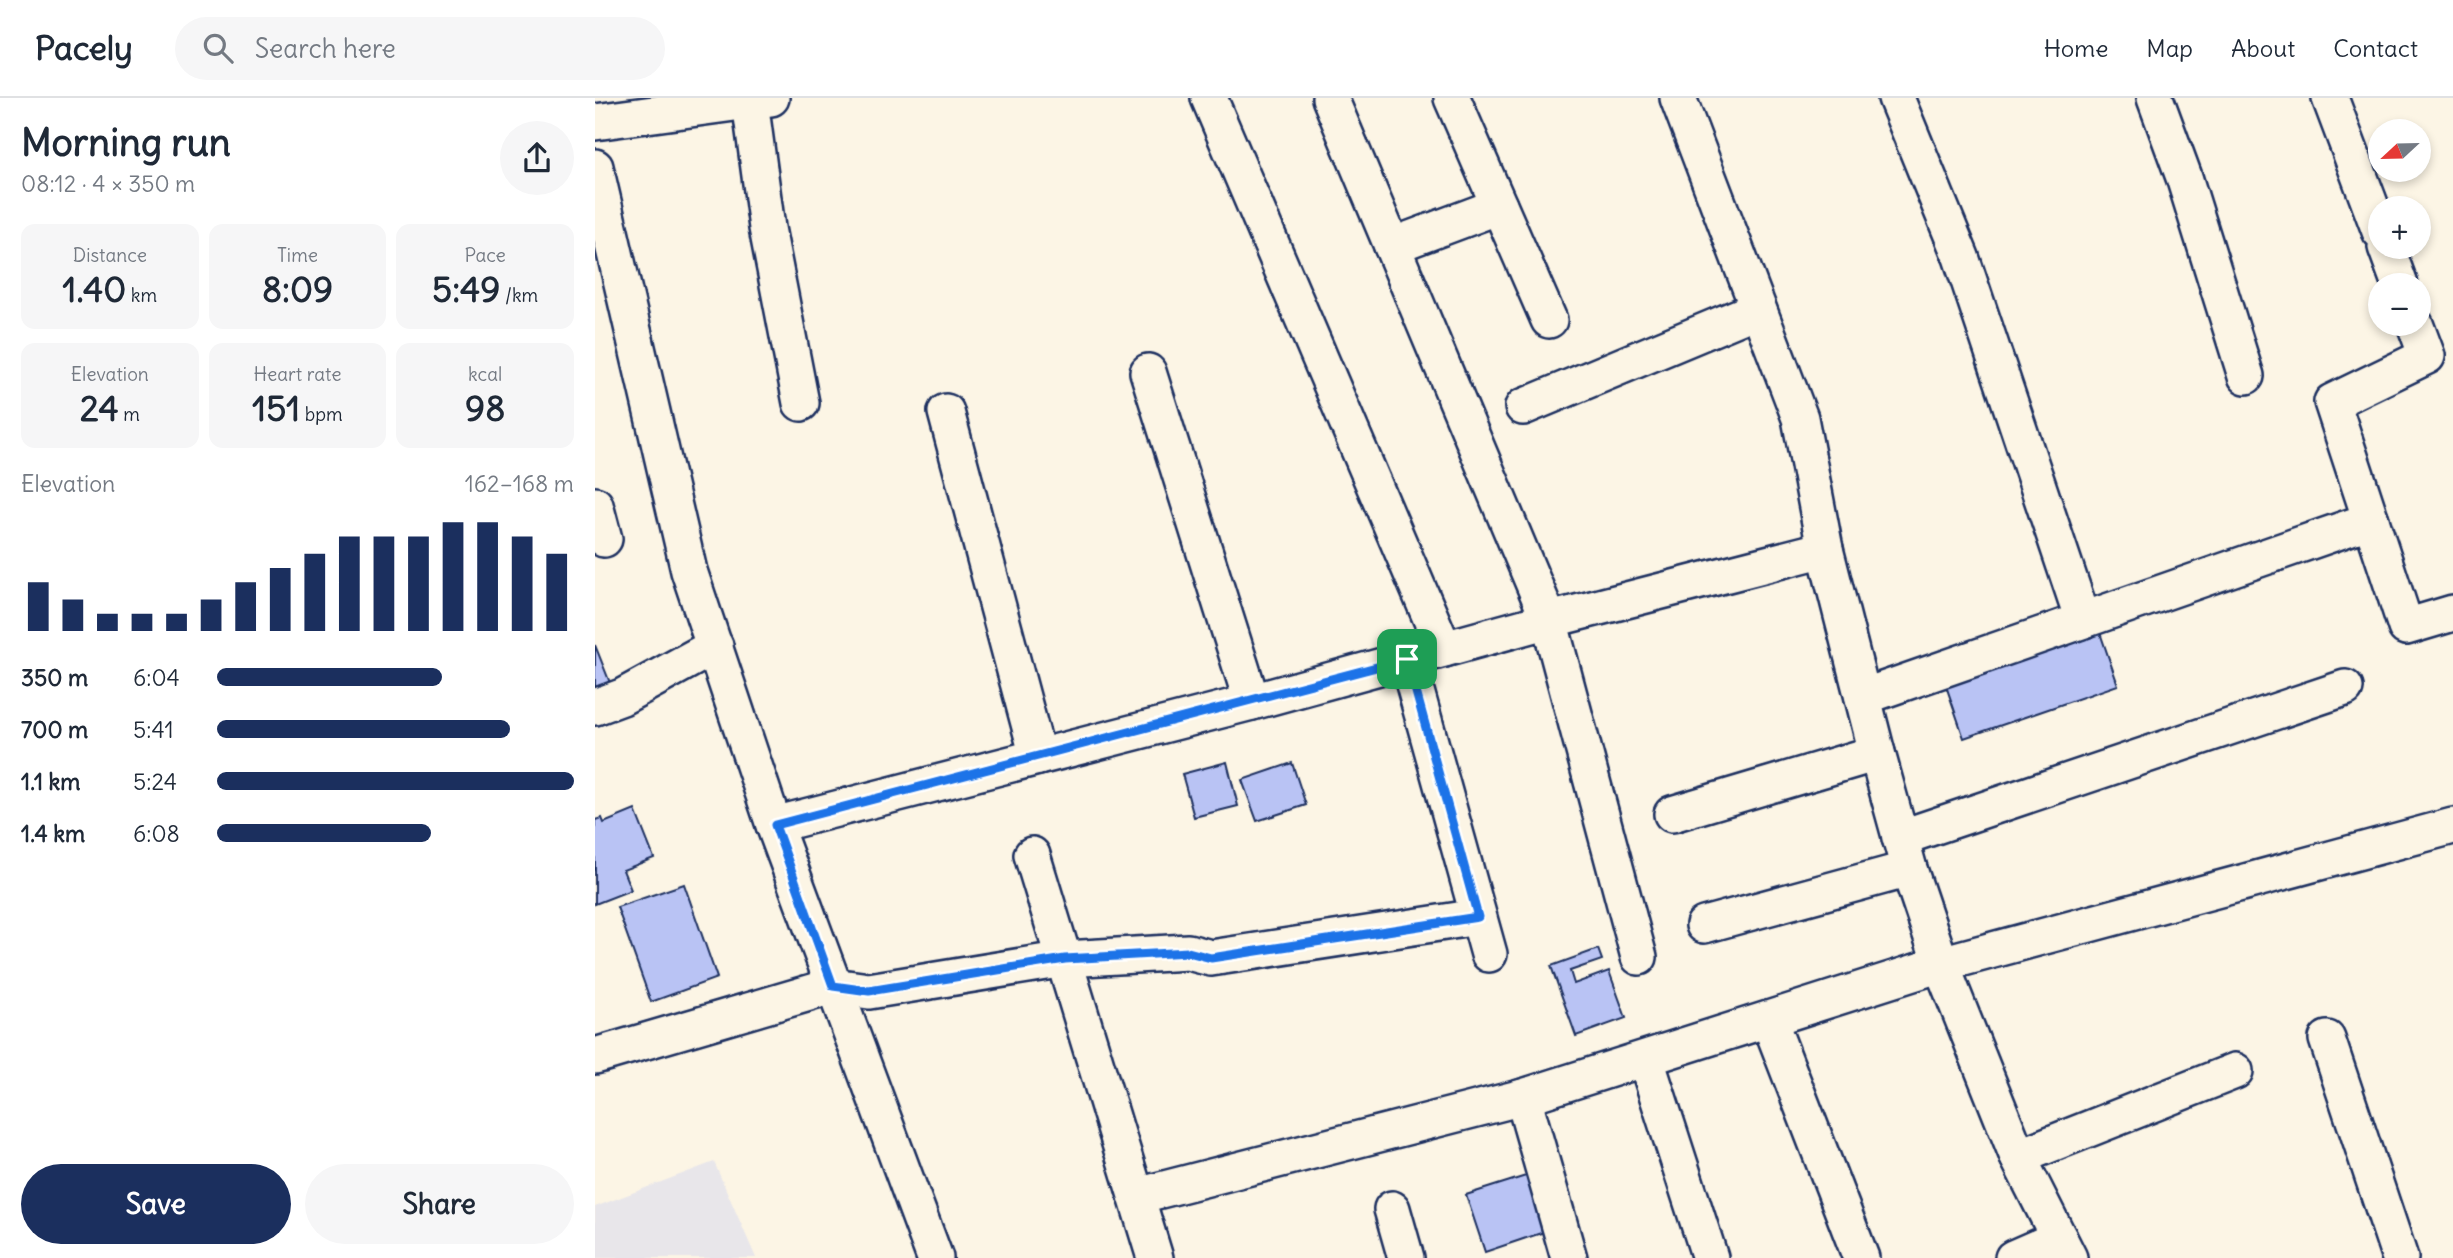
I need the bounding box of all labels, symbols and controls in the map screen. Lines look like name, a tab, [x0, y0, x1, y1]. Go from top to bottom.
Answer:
search box	[175, 17, 665, 80]
text: Pacely	[35, 27, 133, 69]
icon: search	[199, 29, 237, 67]
text: Search here	[255, 32, 396, 65]
text: Home	[2044, 33, 2108, 63]
text: Map	[2146, 33, 2193, 63]
text: About	[2231, 33, 2295, 63]
text: Contact	[2333, 33, 2418, 63]
text: Morning run	[21, 119, 231, 166]
north arrow	[2368, 119, 2431, 182]
map controls	[2368, 119, 2431, 336]
button: share	[500, 121, 574, 195]
text: 08:12 · 4 × 350 m	[21, 169, 195, 198]
button: +	[2368, 196, 2431, 259]
text: Distance	[73, 243, 147, 267]
text: Time	[277, 243, 318, 267]
text: Pace	[465, 243, 506, 267]
text: 1.40	[63, 267, 126, 311]
text: 8:09	[262, 267, 333, 311]
text: 5:49	[432, 267, 500, 311]
button: −	[2368, 273, 2431, 336]
text: km	[126, 283, 157, 307]
text: /km	[500, 283, 538, 307]
text: Elevation	[71, 362, 149, 386]
text: Heart rate	[253, 362, 342, 386]
text: kcal	[468, 362, 502, 386]
text: 24	[80, 386, 119, 430]
text: 151	[252, 386, 300, 430]
text: 98	[465, 386, 505, 430]
text: m	[119, 402, 140, 426]
text: bpm	[300, 402, 343, 426]
text: Elevation	[21, 469, 115, 498]
text: 162–168 m	[465, 469, 574, 498]
pin	[1377, 629, 1437, 689]
icon: arrive	[1388, 640, 1426, 678]
text: 350 m	[21, 663, 88, 692]
text: 6:04	[133, 663, 180, 692]
text: 700 m	[21, 715, 88, 744]
text: 5:41	[133, 715, 174, 744]
text: 1.1 km	[21, 767, 80, 796]
text: 5:24	[133, 767, 177, 796]
text: 1.4 km	[21, 819, 85, 848]
text: 6:08	[133, 819, 180, 848]
button: Save	[21, 1164, 291, 1244]
button: Share	[305, 1164, 574, 1244]

